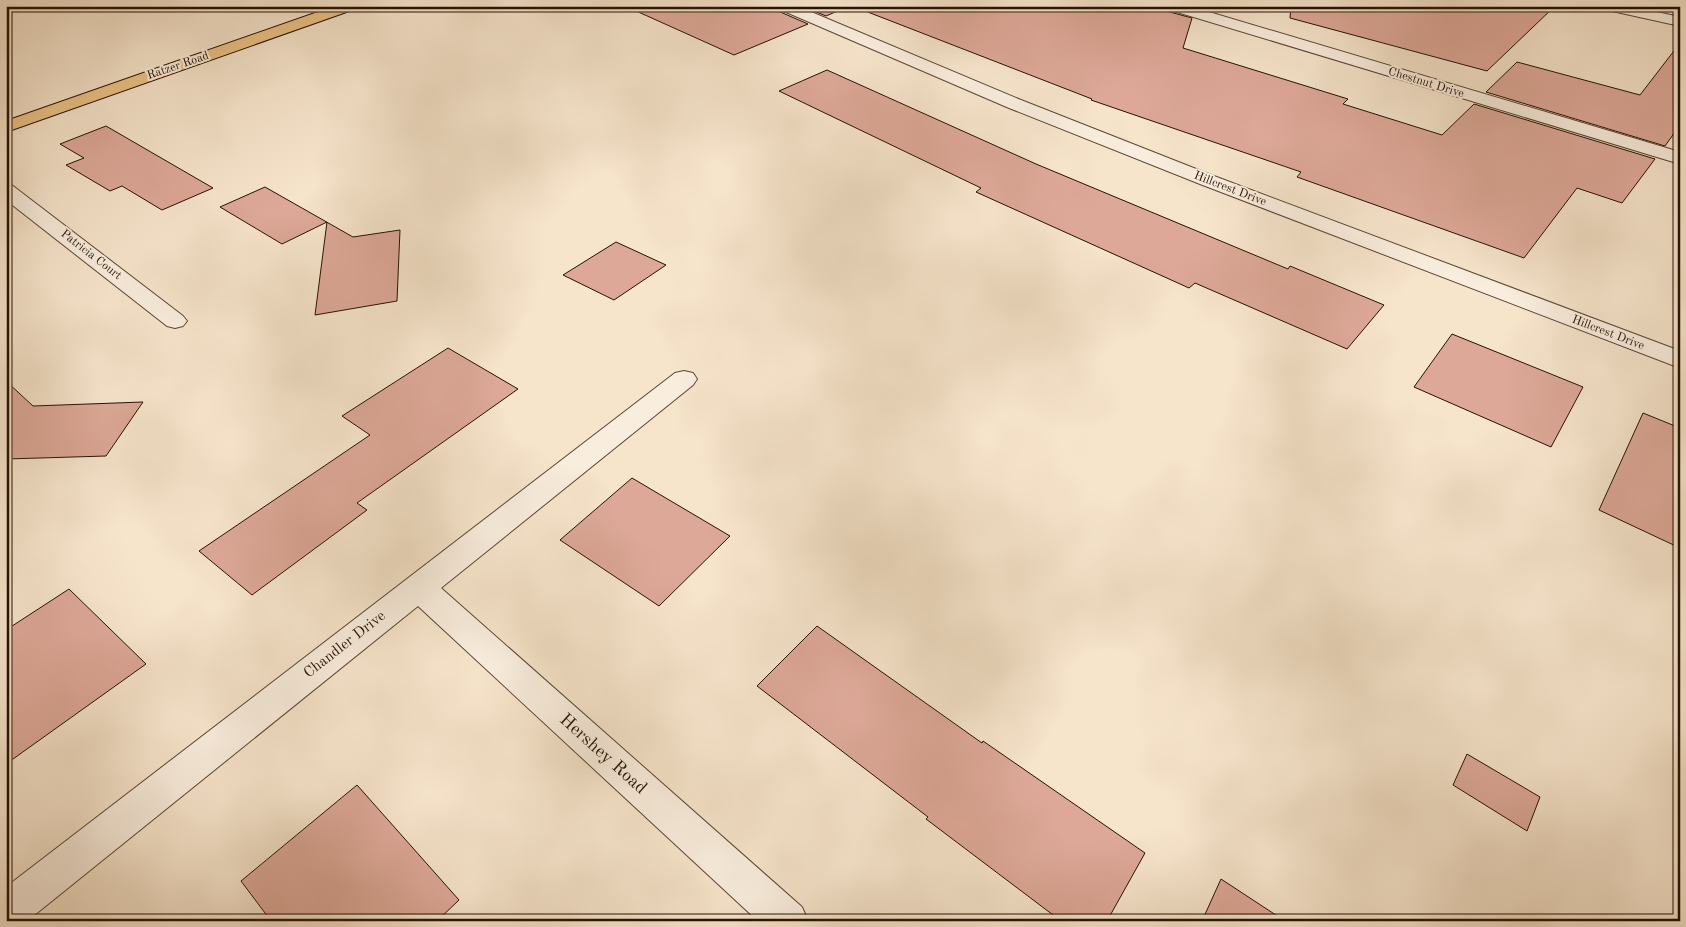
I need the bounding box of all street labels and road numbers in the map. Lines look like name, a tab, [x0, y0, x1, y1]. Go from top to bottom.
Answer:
street label: Ratzer Road	[146, 50, 210, 82]
street label: Chestnut Drive	[1387, 66, 1466, 100]
street label: Hillcrest Drive	[1192, 170, 1268, 208]
street label: Patricia Court	[58, 228, 124, 282]
street label: Hillcrest Drive	[1570, 314, 1646, 352]
street label: Chandler Drive	[301, 609, 389, 681]
street label: Hershey Road	[556, 710, 650, 798]

